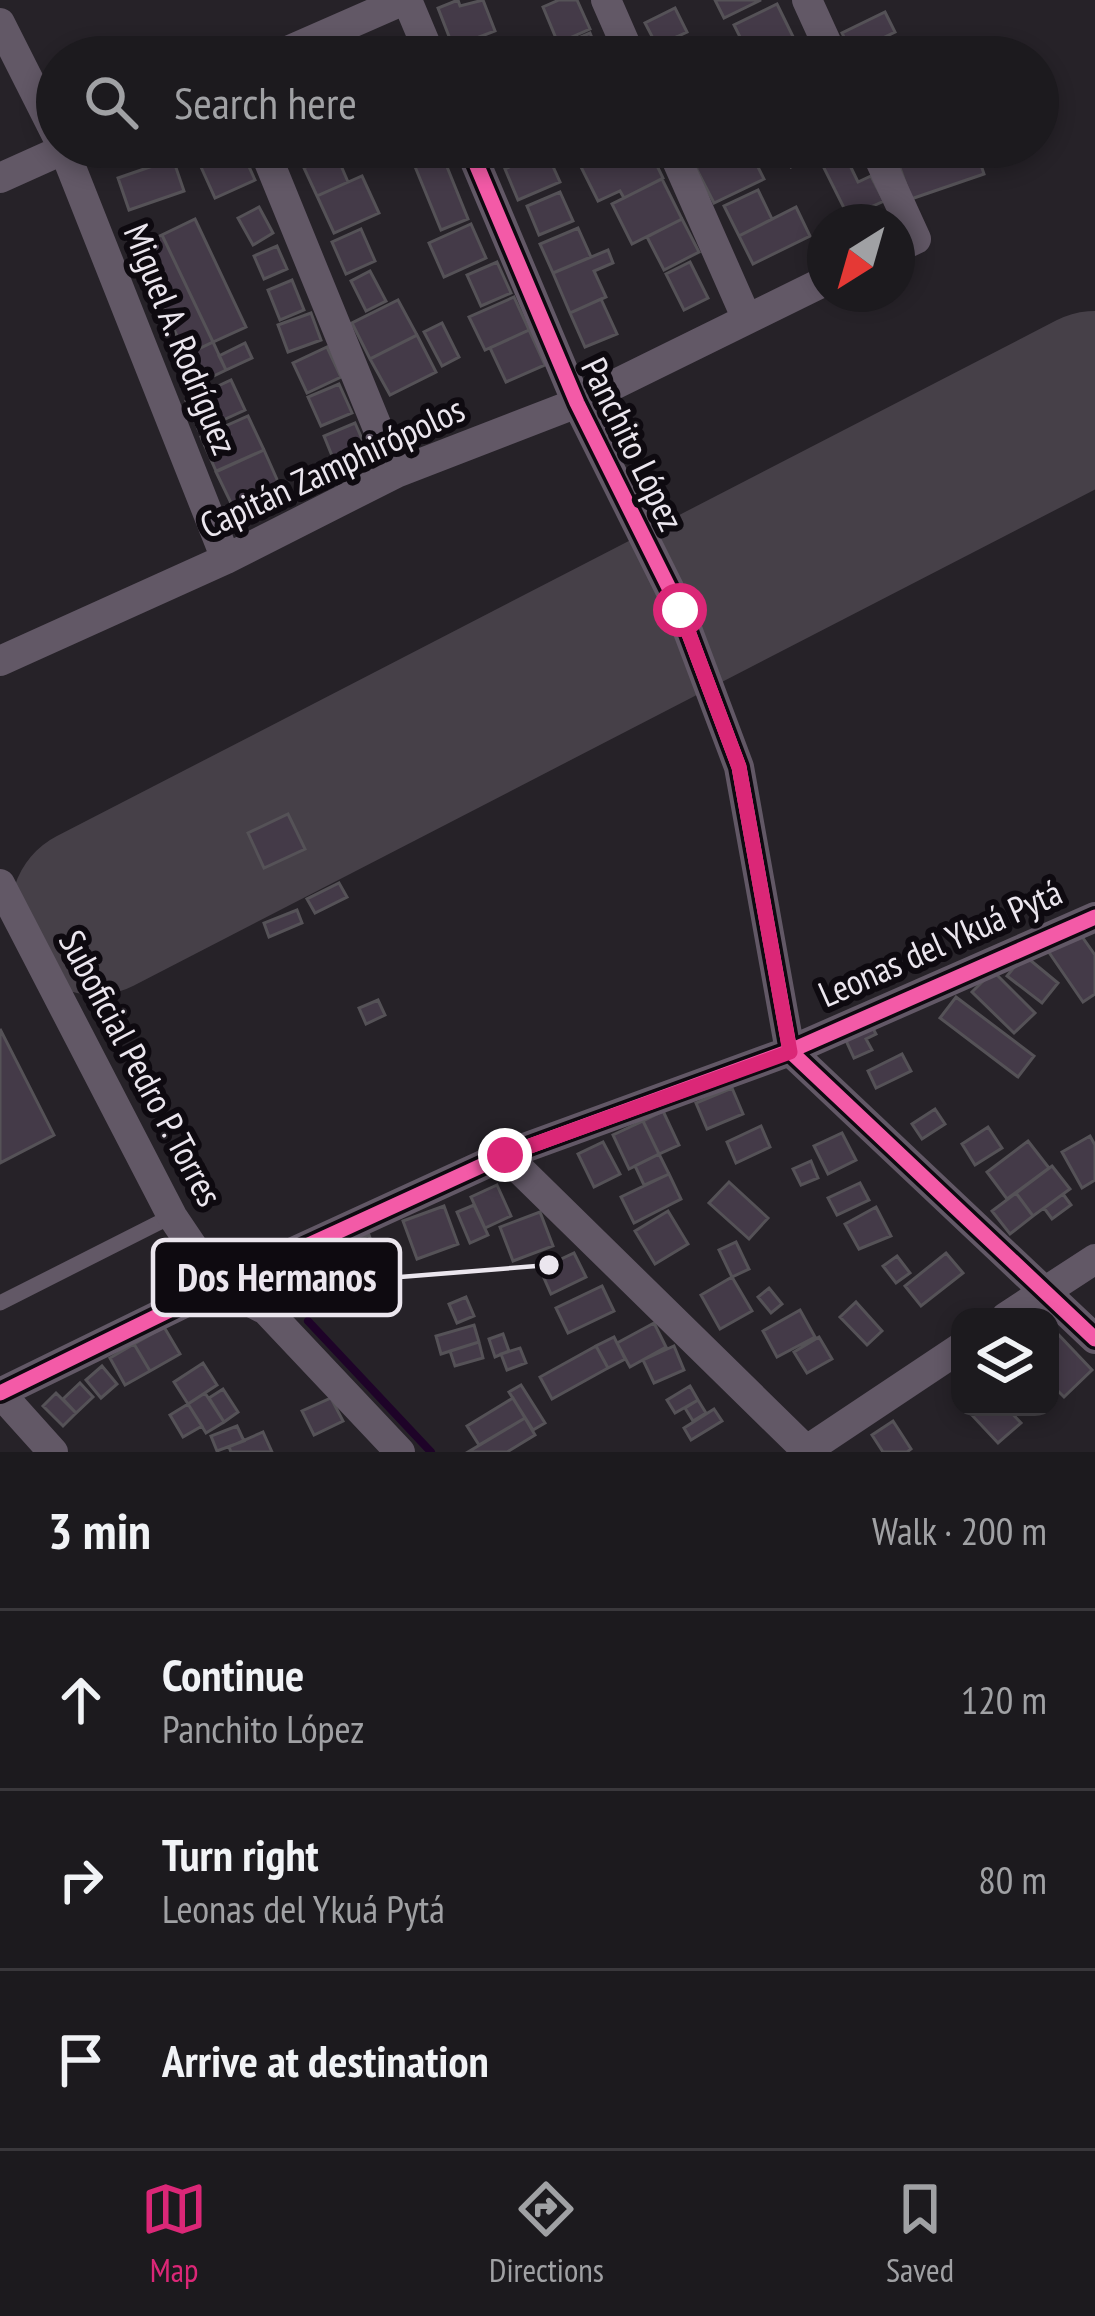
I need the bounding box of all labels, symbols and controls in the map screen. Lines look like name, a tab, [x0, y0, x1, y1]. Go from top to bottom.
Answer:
search box	[36, 36, 1059, 168]
icon: search	[78, 69, 144, 135]
text: Search here	[174, 73, 357, 131]
north arrow	[807, 204, 915, 312]
street label: Miguel A. Rodríguez	[114, 217, 249, 461]
street label: Panchito López	[571, 350, 696, 538]
street label: Capitán Zamphirópolos	[192, 385, 471, 548]
route start	[653, 583, 707, 637]
street label: Leonas del Ykuá Pytá	[811, 868, 1069, 1017]
street label: Suboficial Pedro P. Torres	[49, 922, 234, 1214]
route end	[478, 1128, 532, 1182]
callout: Dos Hermanos	[153, 1240, 400, 1315]
text: Dos Hermanos	[177, 1251, 377, 1302]
map controls	[951, 1308, 1059, 1416]
button: layers	[951, 1308, 1059, 1416]
text: 3 min	[48, 1497, 151, 1563]
text: Walk · 200 m	[872, 1505, 1047, 1556]
text: Continue	[162, 1645, 304, 1703]
icon: ahead	[48, 1667, 114, 1733]
text: 120 m	[961, 1674, 1047, 1725]
text: Panchito López	[162, 1703, 364, 1754]
text: Turn right	[162, 1825, 319, 1883]
icon: right	[48, 1847, 114, 1913]
text: 80 m	[978, 1854, 1047, 1905]
text: Leonas del Ykuá Pytá	[162, 1883, 445, 1934]
icon: arrive	[48, 2027, 114, 2093]
text: Arrive at destination	[162, 2031, 489, 2089]
tab: Map	[141, 2176, 207, 2291]
tab: Directions	[489, 2176, 604, 2291]
tab: Saved	[886, 2176, 954, 2291]

